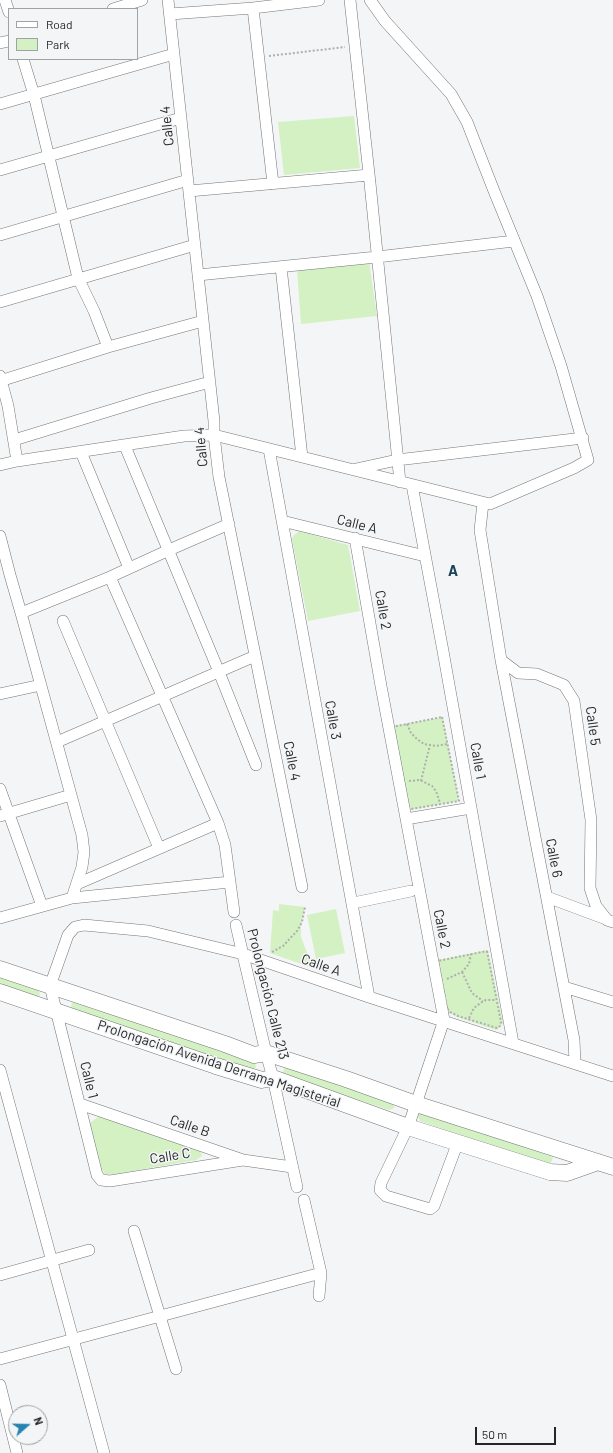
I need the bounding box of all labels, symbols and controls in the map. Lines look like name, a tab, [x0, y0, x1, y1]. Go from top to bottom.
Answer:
legend	[8, 8, 138, 60]
text: Road	[46, 17, 73, 31]
text: Park	[46, 37, 70, 51]
street label: Calle 4	[157, 105, 177, 147]
street label: Calle 4	[191, 426, 211, 468]
street label: Calle A	[335, 511, 379, 537]
district label: A	[448, 562, 458, 580]
street label: Calle 2	[371, 589, 395, 631]
street label: Calle 3	[321, 699, 345, 741]
street label: Calle 5	[582, 705, 604, 747]
street label: Calle 4	[280, 740, 304, 782]
street label: Calle 1	[467, 741, 489, 781]
street label: Calle 6	[542, 837, 566, 879]
street label: Calle 2	[430, 908, 454, 950]
street label: Prolongación Calle 213	[244, 927, 292, 1061]
street label: Calle A	[299, 950, 343, 980]
street label: Prolongación Avenida Derrama Magisterial	[95, 1017, 343, 1111]
street label: Calle 1	[76, 1060, 102, 1100]
street label: Calle B	[168, 1111, 212, 1141]
street label: Calle C	[149, 1145, 191, 1167]
north arrow	[8, 1405, 48, 1445]
text: N	[31, 1415, 46, 1427]
scale bar	[477, 1419, 558, 1445]
text: 50 m	[482, 1427, 507, 1441]

